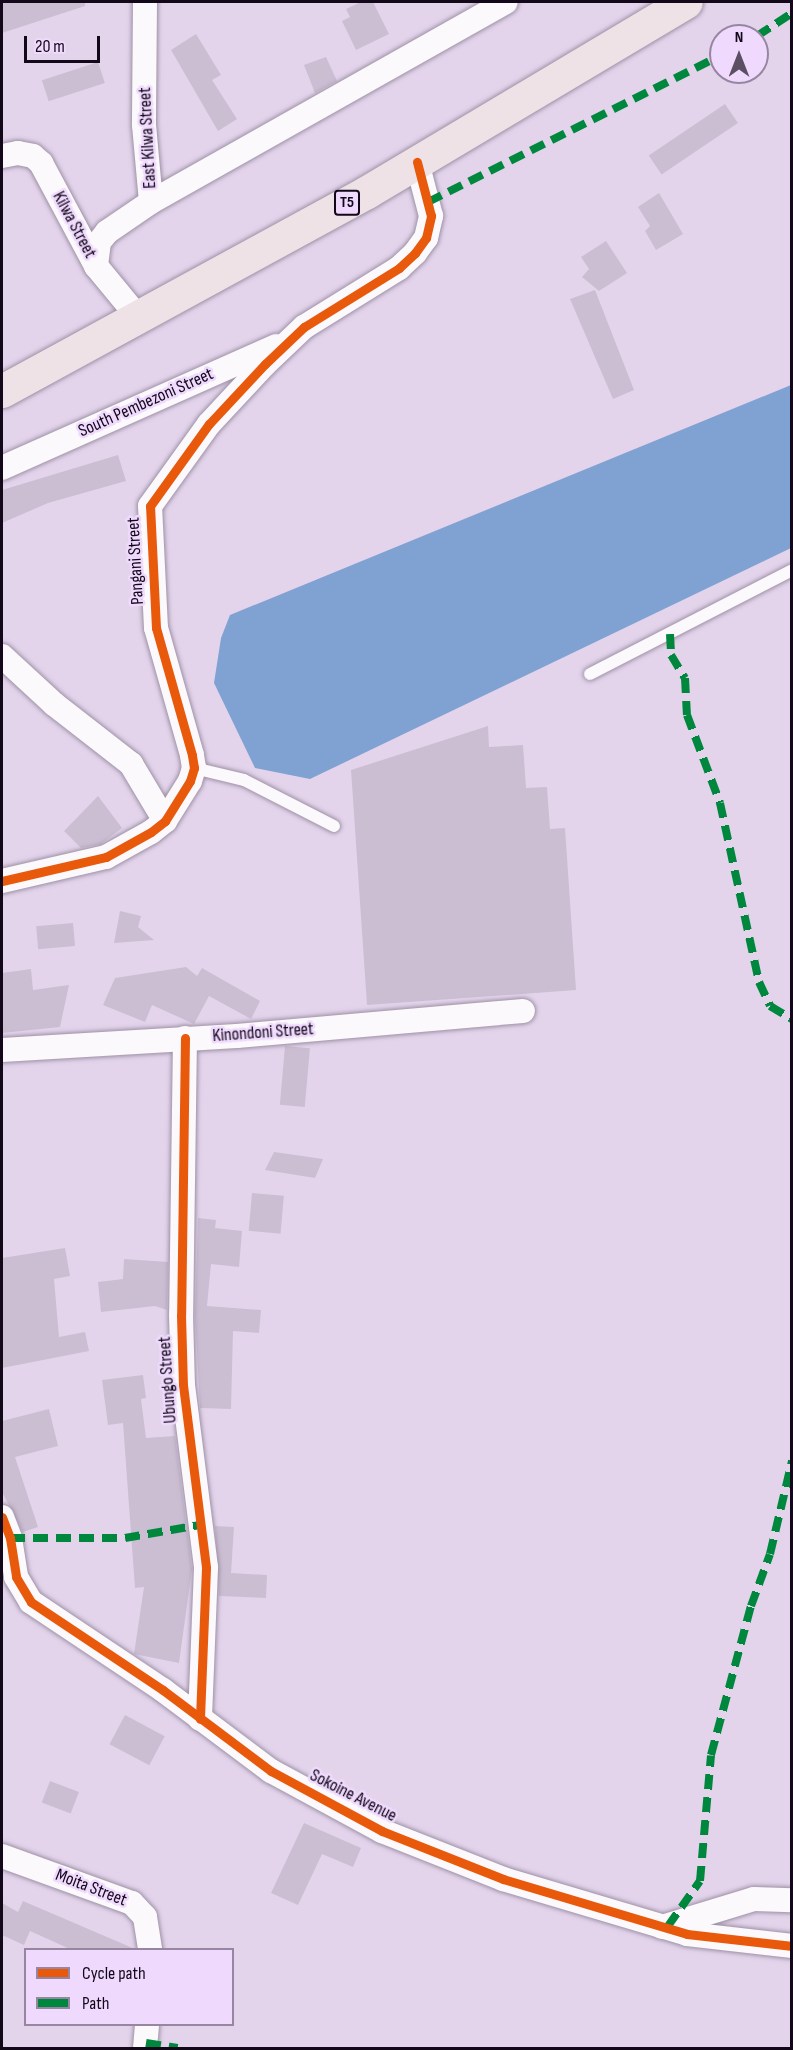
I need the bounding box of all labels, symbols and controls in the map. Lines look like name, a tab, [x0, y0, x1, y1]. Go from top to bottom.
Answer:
scale bar	[27, 24, 104, 62]
north arrow	[709, 24, 769, 84]
text: N	[735, 28, 743, 47]
text: 20 m	[35, 36, 65, 57]
street label: East Kilwa Street	[135, 87, 161, 189]
street label: Kilwa Street	[47, 188, 101, 262]
road number: T5	[334, 190, 360, 216]
street label: South Pembezoni Street	[75, 364, 217, 442]
street label: Pangani Street	[123, 517, 149, 605]
street label: Kinondoni Street	[212, 1019, 314, 1047]
street label: Ubungo Street	[154, 1336, 182, 1424]
street label: Sokoine Avenue	[306, 1765, 400, 1827]
street label: Moita Street	[52, 1865, 130, 1911]
legend	[24, 1948, 234, 2026]
text: Cycle path	[82, 1963, 146, 1984]
text: Path	[82, 1993, 110, 2014]

